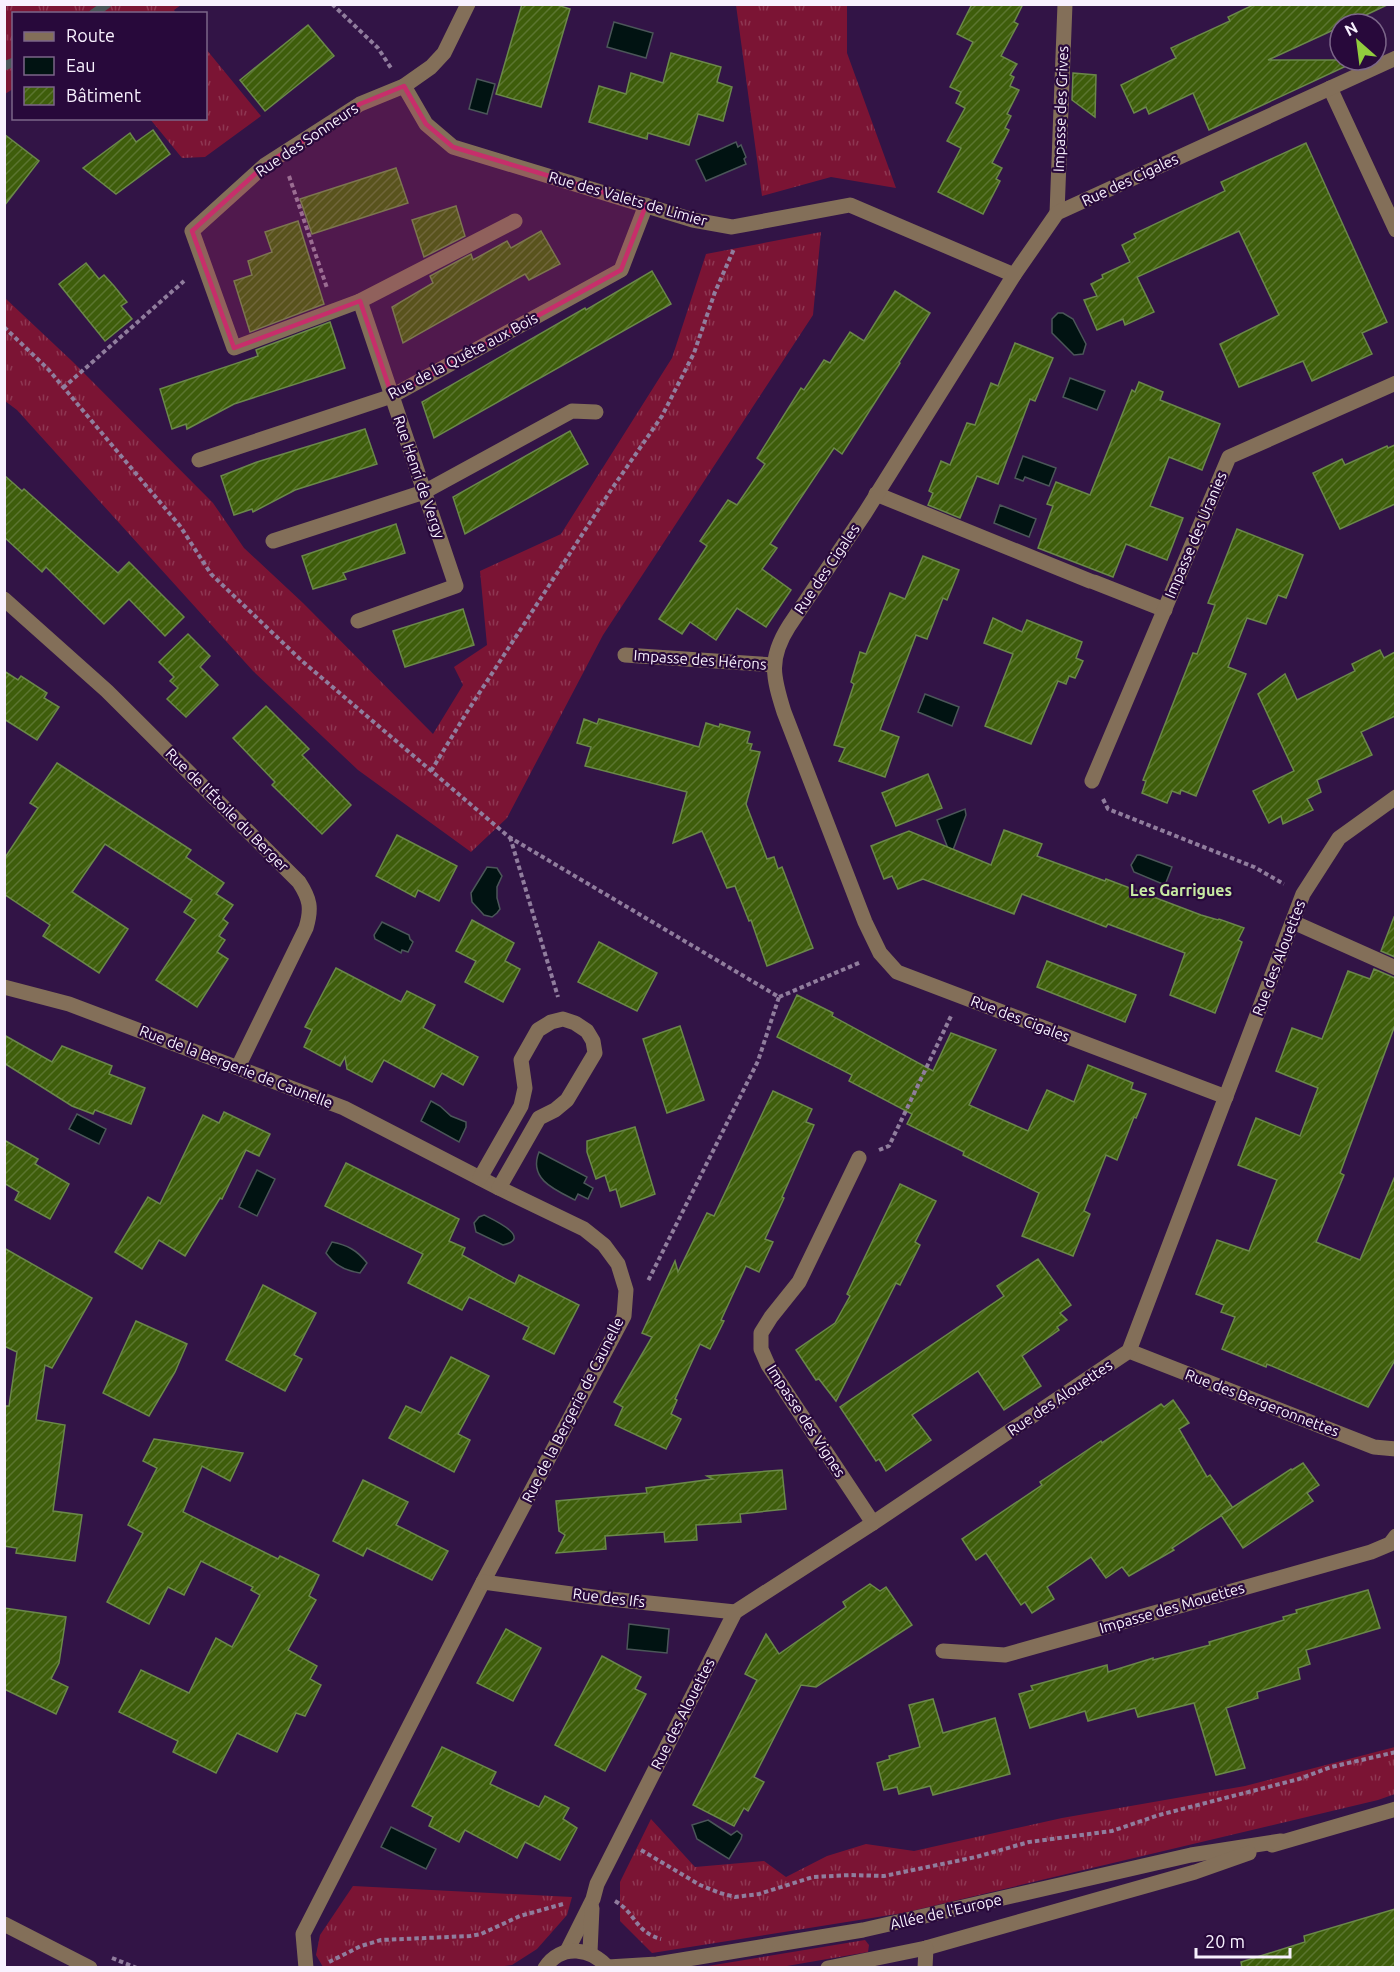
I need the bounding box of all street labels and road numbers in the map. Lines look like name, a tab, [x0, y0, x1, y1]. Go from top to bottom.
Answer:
street label: Impasse des Grives	[1050, 46, 1071, 172]
street label: Rue des Sonneurs	[252, 99, 361, 180]
street label: Rue des Cigales	[1079, 150, 1181, 209]
street label: Rue des Valets de Limier	[547, 168, 710, 229]
street label: Rue de la Quête aux Bois	[385, 309, 540, 402]
street label: Rue Henri de Vergy	[390, 413, 449, 541]
street label: Impasse des Uranies	[1161, 469, 1230, 601]
street label: Rue des Cigales	[790, 521, 863, 617]
street label: Impasse des Hérons	[633, 646, 767, 673]
street label: Rue de l'Étoile du Berger	[162, 745, 293, 875]
street label: Rue des Alouettes	[1249, 898, 1308, 1018]
street label: Rue des Cigales	[968, 992, 1072, 1045]
street label: Rue de la Bergerie de Caunelle	[137, 1022, 335, 1111]
street label: Rue de la Bergerie de Caunelle	[518, 1314, 627, 1505]
street label: Rue des Alouettes	[1004, 1356, 1115, 1439]
street label: Impasse des Vignes	[764, 1361, 849, 1480]
street label: Rue des Bergeronnettes	[1183, 1365, 1342, 1440]
street label: Impasse des Mouettes	[1097, 1579, 1246, 1636]
street label: Rue des Ifs	[572, 1585, 646, 1610]
street label: Rue des Alouettes	[647, 1655, 718, 1772]
street label: Allée de l'Europe	[888, 1890, 1003, 1933]

